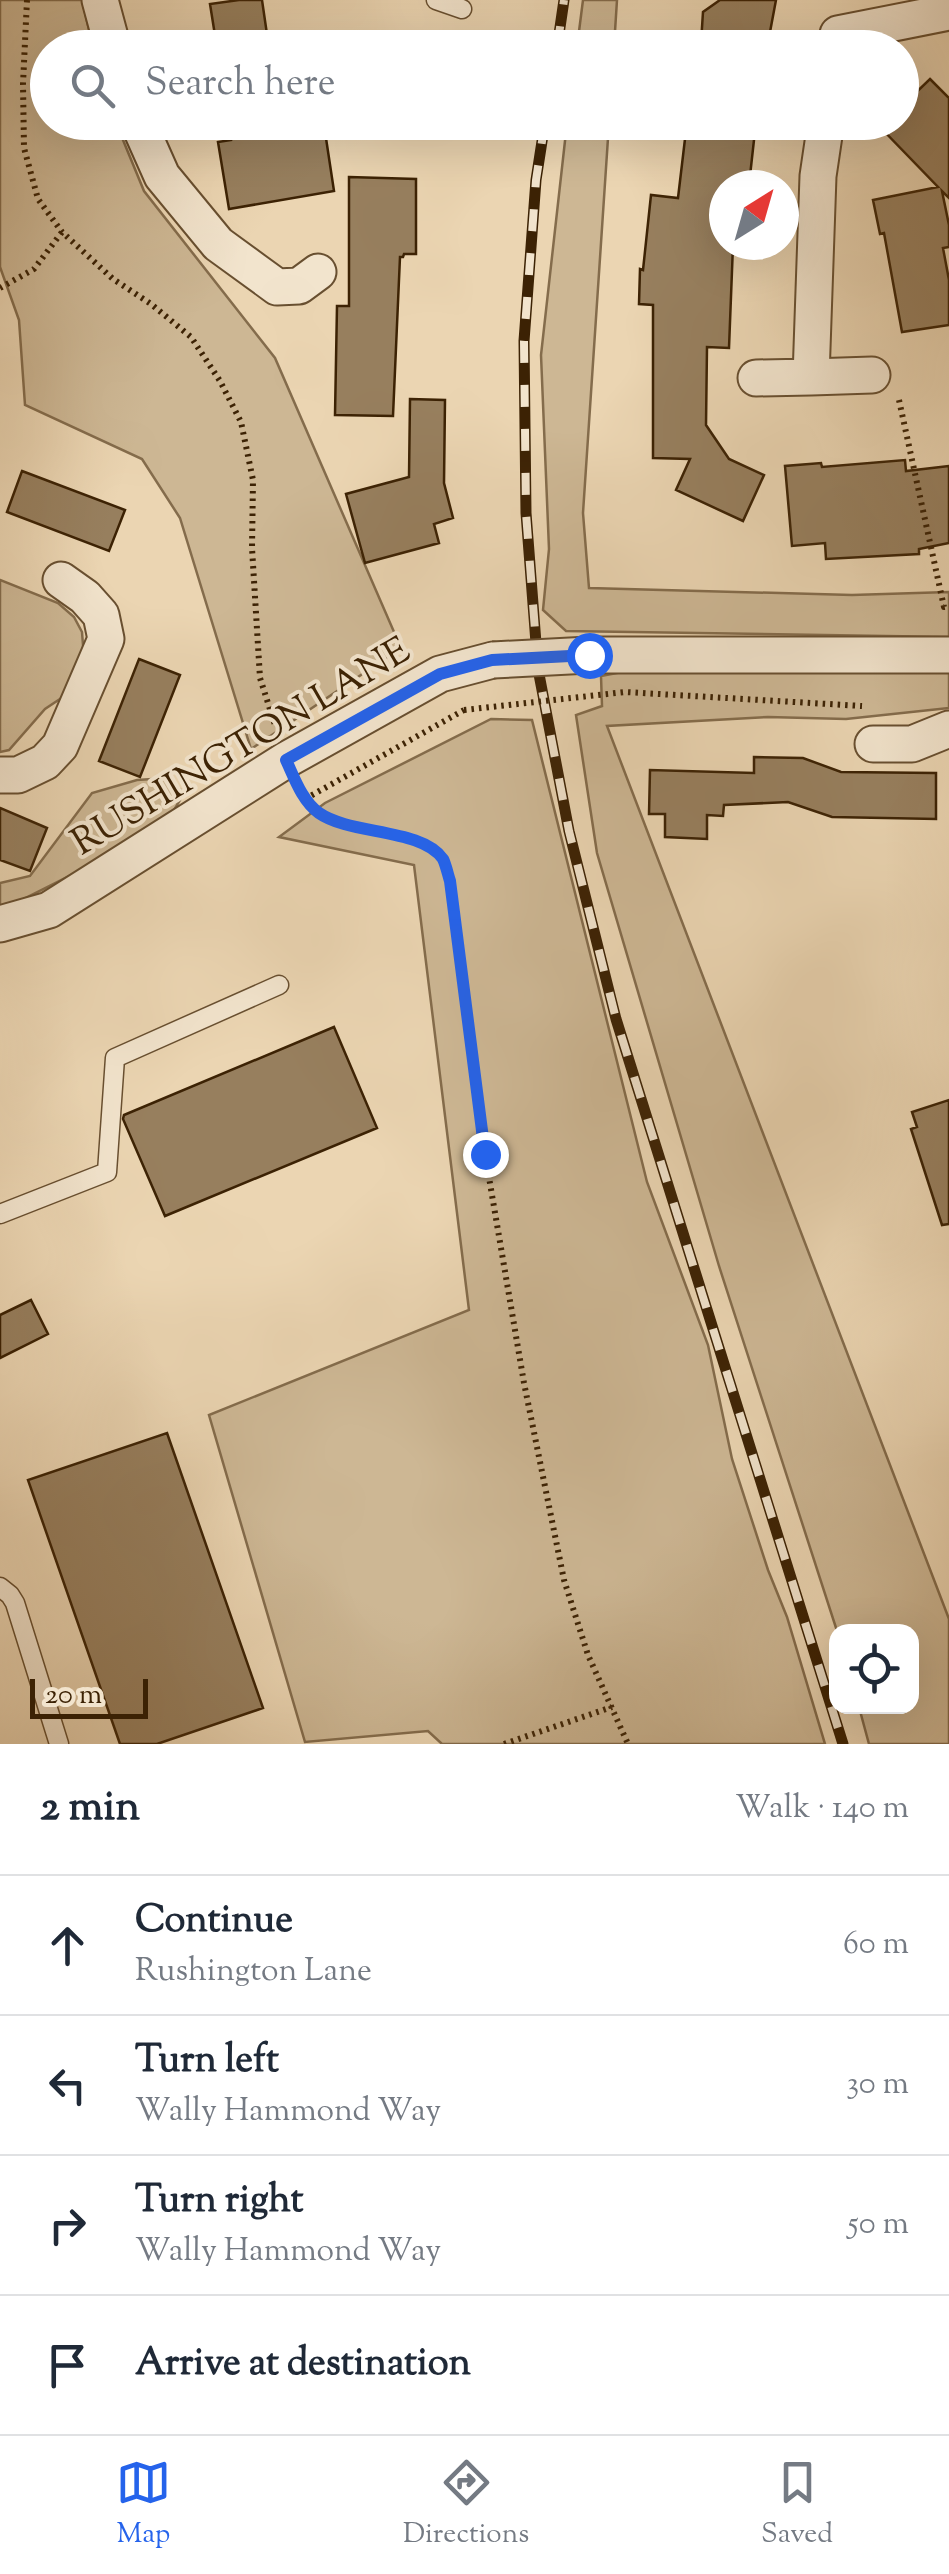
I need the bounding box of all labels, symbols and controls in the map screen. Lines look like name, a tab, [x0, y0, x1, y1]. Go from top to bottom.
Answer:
search box	[30, 30, 919, 140]
icon: search	[65, 58, 120, 113]
text: Search here	[145, 58, 336, 112]
north arrow	[709, 170, 799, 260]
street label: RUSHINGTON LANE	[62, 626, 422, 871]
route start	[567, 633, 613, 679]
route end	[463, 1132, 509, 1178]
map controls	[829, 1624, 919, 1714]
button: locate	[829, 1624, 919, 1714]
scale bar	[30, 1674, 148, 1718]
text: 20 m	[45, 1676, 102, 1716]
text: 2 min	[40, 1779, 140, 1839]
text: Walk · 140 m	[735, 1786, 909, 1832]
text: Continue	[135, 1895, 293, 1949]
icon: ahead	[40, 1918, 95, 1973]
text: 60 m	[843, 1922, 909, 1968]
text: Rushington Lane	[135, 1949, 372, 1995]
text: Turn left	[135, 2035, 279, 2089]
icon: left	[40, 2058, 95, 2113]
text: 30 m	[846, 2062, 909, 2108]
text: Wally Hammond Way	[135, 2089, 441, 2135]
text: Turn right	[135, 2175, 303, 2229]
icon: right	[40, 2198, 95, 2253]
text: 50 m	[848, 2202, 909, 2248]
text: Wally Hammond Way	[135, 2229, 441, 2275]
icon: arrive	[40, 2338, 95, 2393]
text: Arrive at destination	[135, 2338, 471, 2392]
tab: Map	[116, 2455, 171, 2555]
tab: Directions	[403, 2455, 529, 2555]
tab: Saved	[761, 2455, 833, 2555]

